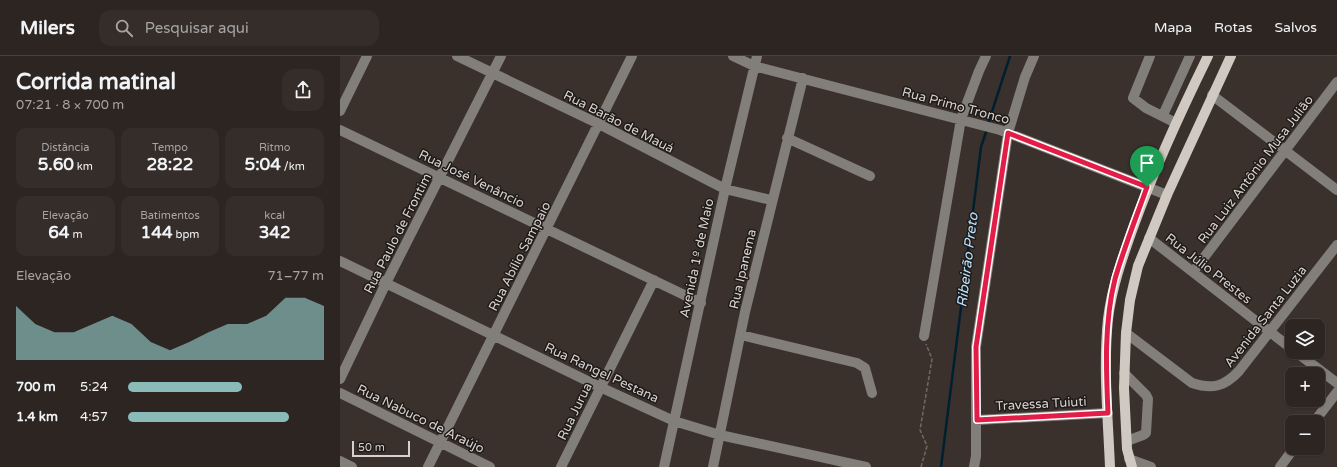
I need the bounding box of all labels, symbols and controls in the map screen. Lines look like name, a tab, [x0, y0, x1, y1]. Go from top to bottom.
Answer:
search box	[99, 10, 379, 46]
text: Milers	[20, 17, 75, 39]
icon: search	[113, 17, 135, 39]
text: Pesquisar aqui	[145, 19, 249, 37]
text: Mapa	[1154, 19, 1192, 36]
text: Rotas	[1214, 19, 1252, 36]
text: Salvos	[1274, 19, 1317, 36]
text: Corrida matinal	[16, 69, 176, 95]
button: share	[282, 69, 324, 111]
street label: Rua Primo Tronco	[900, 84, 1011, 128]
street label: Rua Barão de Mauá	[561, 87, 676, 157]
street label: Rua Luiz Antônio Musa Julião	[1195, 92, 1317, 247]
text: 07:21 · 8 × 700 m	[16, 97, 124, 113]
text: Distância	[41, 141, 89, 154]
text: Tempo	[152, 141, 188, 154]
text: Ritmo	[259, 141, 290, 154]
street label: Rua José Venâncio	[416, 146, 527, 211]
pin	[1130, 146, 1164, 187]
icon: arrive	[1136, 152, 1158, 174]
text: 5.60	[38, 154, 74, 175]
text: 28:22	[146, 154, 194, 175]
text: 5:04	[245, 154, 281, 175]
text: km	[74, 160, 93, 173]
text: /km	[281, 160, 305, 173]
street label: Rua Paulo de Frontim	[361, 171, 435, 296]
street label: Avenida 1º de Maio	[677, 197, 717, 319]
street label: Rua Abílio Sampaio	[485, 199, 554, 314]
text: Elevação	[42, 209, 89, 222]
text: Batimentos	[140, 209, 200, 222]
text: kcal	[264, 209, 285, 222]
water label: Ribeirão Preto	[953, 210, 982, 308]
text: 64	[48, 222, 70, 243]
text: 144	[141, 222, 173, 243]
text: 342	[259, 222, 291, 243]
text: m	[70, 228, 82, 241]
text: bpm	[173, 228, 199, 241]
street label: Rua Ipanema	[726, 228, 760, 311]
street label: Rua Júlio Prestes	[1162, 230, 1255, 307]
street label: Avenida Santa Luzia	[1221, 263, 1310, 371]
text: Elevação	[16, 268, 71, 284]
text: 71–77 m	[267, 268, 324, 284]
map controls	[1285, 319, 1325, 455]
button: layers	[1285, 319, 1325, 359]
street label: Rua Rangel Pestana	[542, 339, 661, 406]
button: +	[1285, 367, 1325, 407]
text: 700 m	[16, 379, 56, 395]
text: 5:24	[80, 379, 108, 395]
street label: Rua Jurua	[554, 380, 596, 443]
street label: Rua Nabuco de Araújo	[354, 381, 487, 457]
street label: Travessa Tuiuti	[995, 394, 1087, 414]
text: 1.4 km	[16, 409, 58, 425]
text: 4:57	[80, 409, 108, 425]
button: −	[1285, 415, 1325, 455]
scale bar	[352, 439, 410, 458]
text: 50 m	[358, 441, 385, 454]

